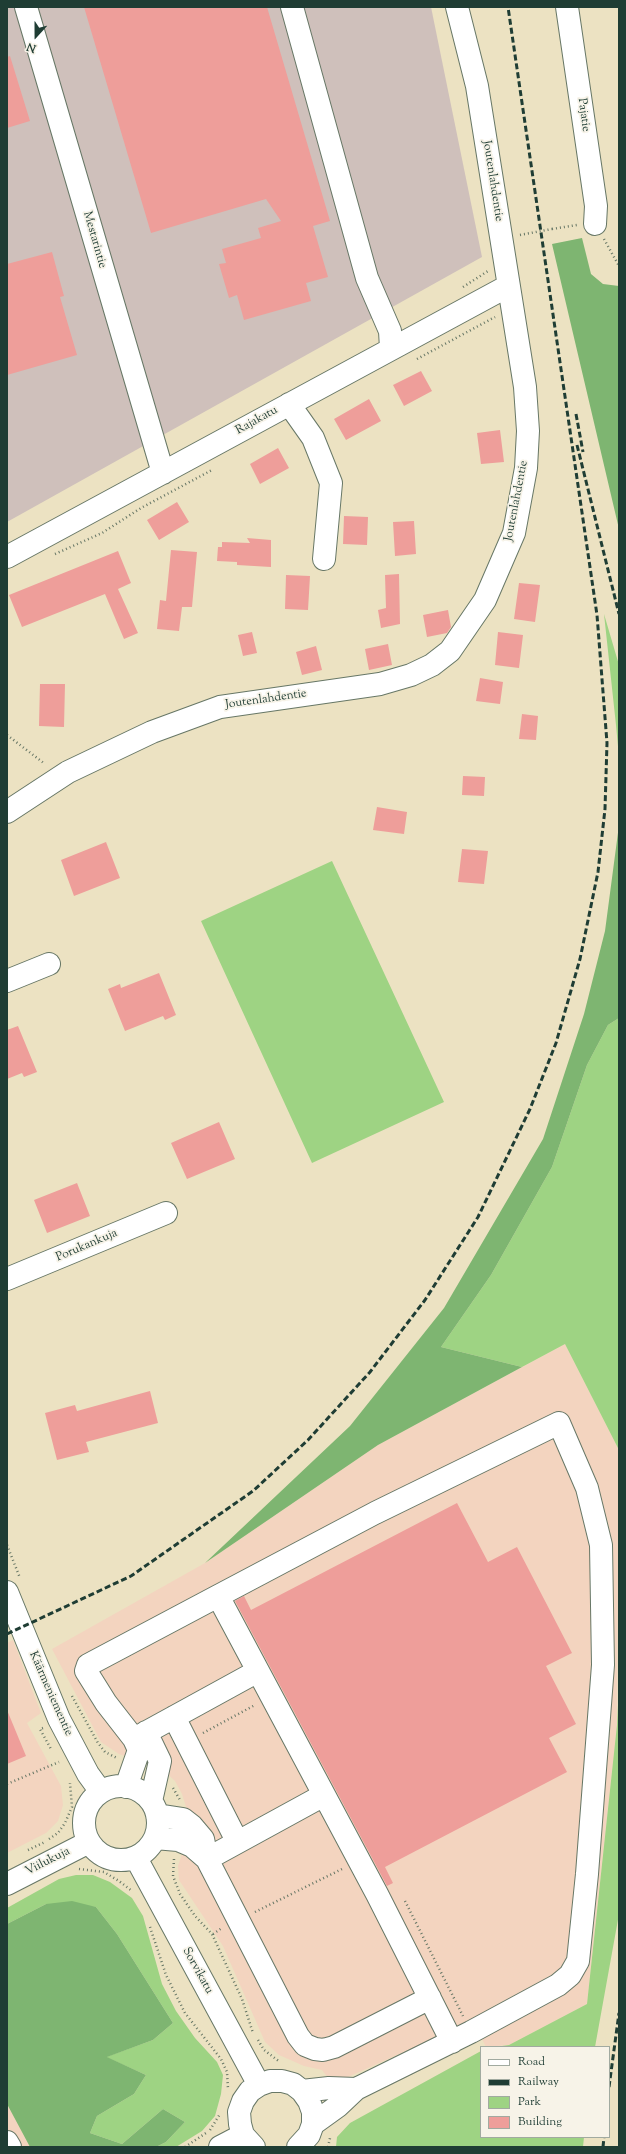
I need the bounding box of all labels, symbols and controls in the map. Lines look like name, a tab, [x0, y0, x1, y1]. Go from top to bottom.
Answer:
north arrow	[16, 16, 56, 56]
text: N	[25, 38, 39, 56]
street label: Pajatie	[574, 97, 592, 133]
street label: Joutenlahdentie	[478, 139, 506, 223]
street label: Mestarintie	[79, 210, 109, 270]
street label: Rajakatu	[233, 404, 281, 438]
street label: Joutenlahdentie	[502, 459, 532, 543]
street label: Joutenlahdentie	[224, 687, 308, 713]
street label: Porukankuja	[54, 1227, 120, 1265]
street label: Käärmeniementie	[25, 1650, 75, 1738]
street label: Viilukuja	[23, 1845, 73, 1879]
street label: Sorvikatu	[178, 1945, 216, 1997]
legend	[480, 2046, 610, 2138]
text: Road	[518, 2053, 545, 2071]
text: Railway	[518, 2073, 559, 2091]
text: Park	[518, 2093, 541, 2111]
text: Building	[518, 2113, 562, 2131]

